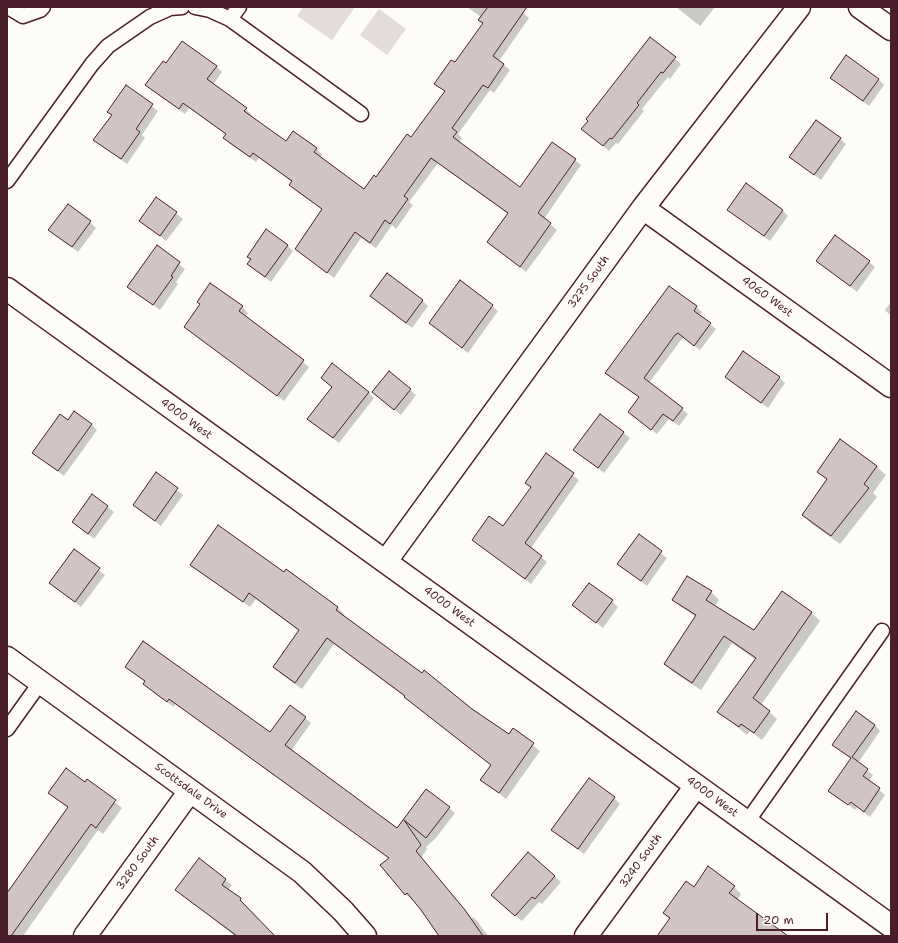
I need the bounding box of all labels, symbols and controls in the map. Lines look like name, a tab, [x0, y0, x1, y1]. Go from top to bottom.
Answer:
street label: 3275 South	[565, 253, 613, 311]
street label: 4060 West	[739, 274, 795, 320]
street label: 4000 West	[158, 396, 214, 442]
street label: 4000 West	[421, 584, 477, 630]
street label: Scottsdale Drive	[152, 760, 230, 822]
street label: 4000 West	[684, 774, 740, 820]
street label: 3240 South	[617, 831, 665, 891]
street label: 3280 South	[114, 833, 162, 893]
scale bar	[758, 905, 830, 931]
text: 20 m	[763, 912, 794, 928]

